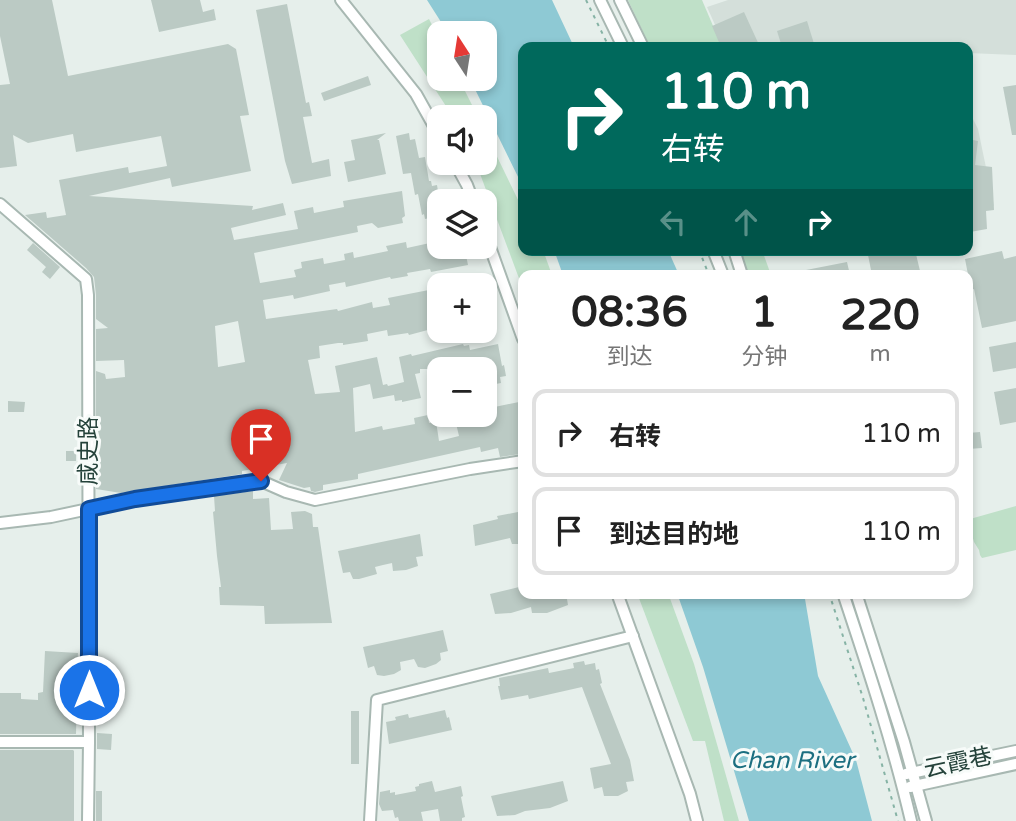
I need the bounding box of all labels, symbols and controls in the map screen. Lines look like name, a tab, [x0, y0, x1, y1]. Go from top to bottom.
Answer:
north arrow	[427, 21, 497, 91]
map controls	[427, 21, 497, 427]
text: 110 m	[661, 63, 811, 122]
icon: right	[546, 70, 637, 161]
button: sound	[427, 105, 497, 175]
text: 右转	[661, 131, 725, 169]
button: layers	[427, 189, 497, 259]
icon: left	[654, 203, 692, 241]
icon: ahead	[727, 203, 765, 241]
icon: right	[800, 203, 838, 241]
button: +	[427, 273, 497, 343]
text: 08:36	[571, 287, 688, 338]
text: 1	[751, 287, 777, 338]
text: 220	[840, 290, 920, 341]
text: m	[869, 340, 891, 368]
text: 到达	[607, 343, 653, 371]
text: 分钟	[741, 343, 787, 371]
button: −	[427, 357, 497, 427]
pin	[231, 409, 291, 481]
icon: right	[550, 414, 588, 452]
street label: 咸史路	[75, 417, 103, 486]
text: 110 m	[861, 418, 941, 449]
icon: arrive	[242, 420, 280, 458]
text: 右转	[609, 421, 661, 452]
icon: arrive	[550, 512, 588, 550]
text: 110 m	[861, 516, 941, 547]
text: 到达目的地	[609, 519, 739, 550]
position arrow	[52, 653, 126, 727]
street label: 云霞巷	[921, 742, 995, 784]
water label: Chan River	[730, 746, 857, 775]

